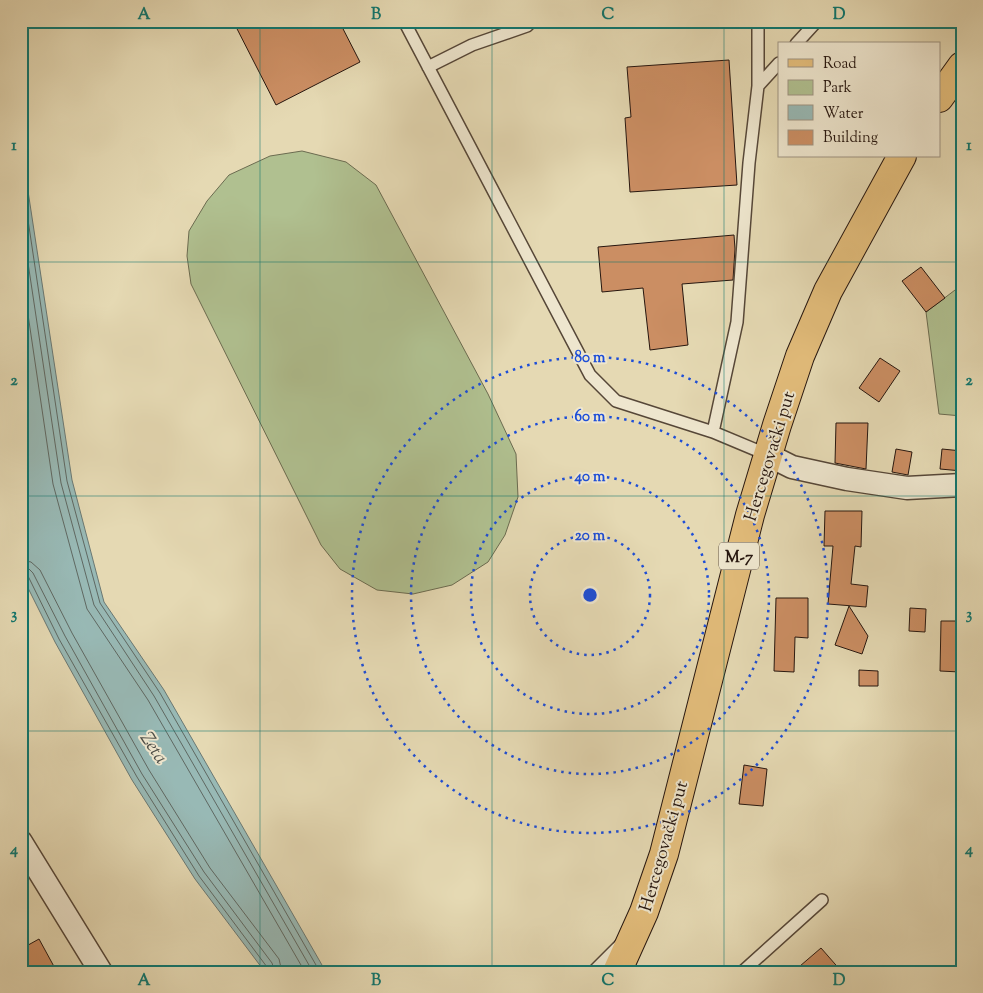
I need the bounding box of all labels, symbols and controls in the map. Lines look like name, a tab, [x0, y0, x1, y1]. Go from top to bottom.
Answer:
text: A	[138, 4, 151, 27]
text: B	[371, 4, 381, 27]
text: C	[602, 4, 615, 27]
text: D	[833, 4, 846, 27]
legend	[778, 42, 940, 158]
text: Road	[823, 54, 857, 75]
text: Park	[823, 78, 852, 99]
text: Water	[823, 104, 864, 125]
text: Building	[823, 128, 878, 149]
text: 1	[11, 135, 17, 158]
text: 1	[966, 135, 972, 158]
text: 80 m	[574, 348, 606, 369]
text: 2	[10, 370, 18, 393]
text: 2	[965, 370, 973, 393]
street label: Hercegovački put	[739, 388, 803, 525]
text: 60 m	[575, 407, 606, 428]
text: 40 m	[574, 467, 606, 488]
text: 20 m	[575, 526, 606, 547]
road number: M-7	[719, 542, 759, 570]
centre of rings	[581, 586, 599, 604]
text: 3	[11, 604, 18, 627]
text: 3	[966, 604, 973, 627]
water label: Zeta	[132, 727, 174, 770]
street label: Hercegovački put	[634, 778, 696, 915]
text: 4	[9, 839, 18, 862]
text: 4	[964, 839, 973, 862]
text: A	[138, 970, 151, 993]
text: B	[371, 970, 381, 993]
text: C	[602, 970, 615, 993]
text: D	[833, 970, 846, 993]

